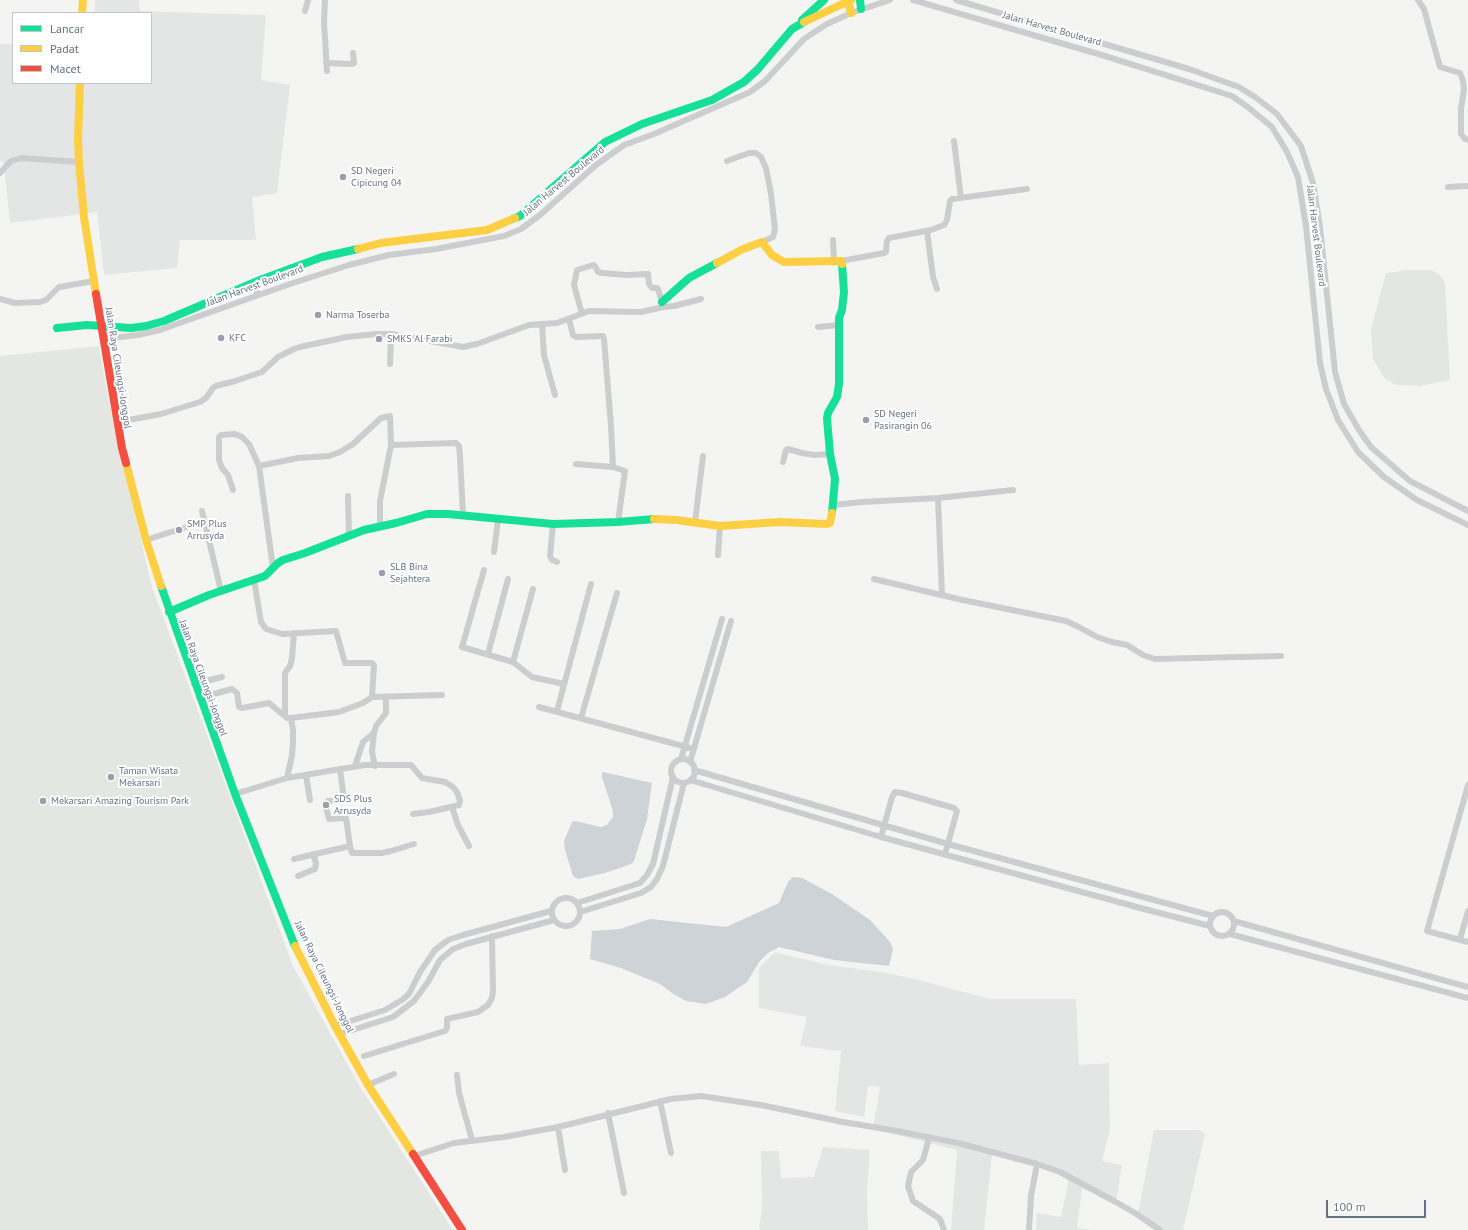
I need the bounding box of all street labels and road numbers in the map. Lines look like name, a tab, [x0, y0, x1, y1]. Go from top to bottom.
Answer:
street label: Jalan Harvest Boulevard	[1001, 9, 1103, 49]
street label: Jalan Harvest Boulevard	[521, 144, 607, 218]
street label: Jalan Harvest Boulevard	[1304, 185, 1328, 287]
street label: Jalan Harvest Boulevard	[205, 263, 305, 309]
street label: Jalan Raya Cileungsi-Jonggol	[102, 306, 134, 430]
street label: Jalan Raya Cileungsi-Jonggol	[176, 618, 230, 738]
street label: Jalan Raya Cileungsi-Jonggol	[292, 919, 356, 1035]

